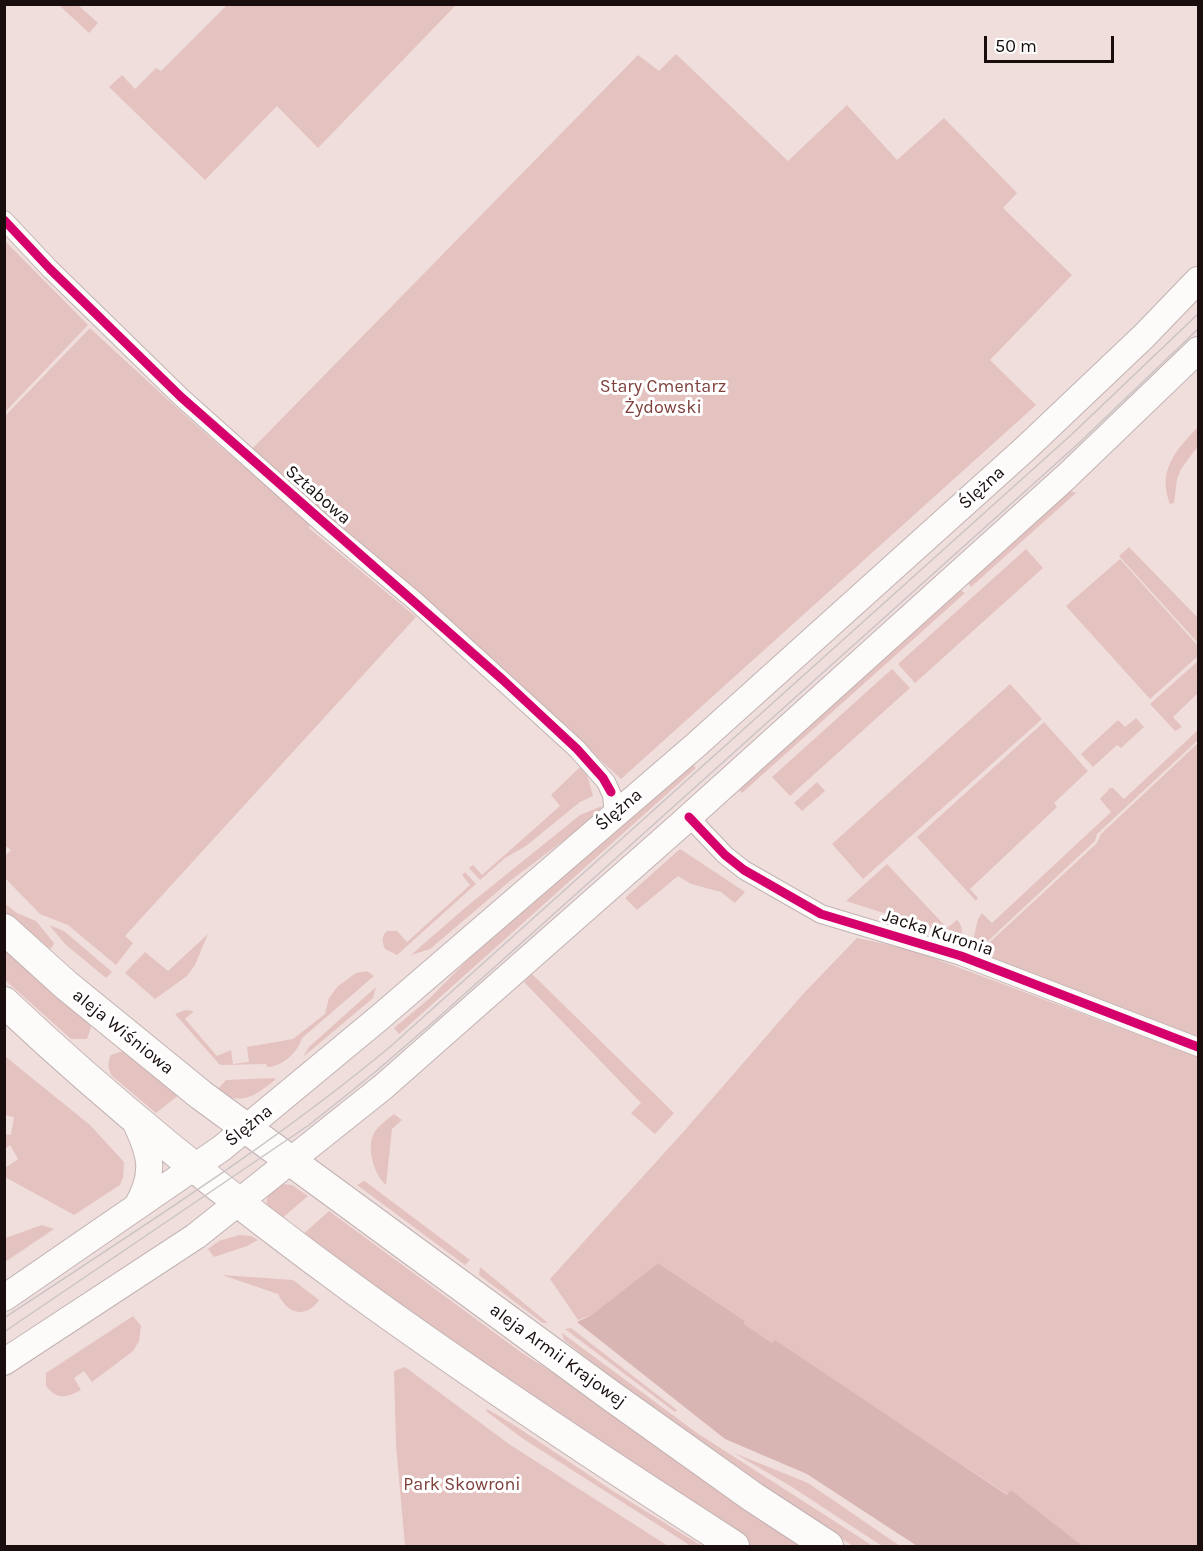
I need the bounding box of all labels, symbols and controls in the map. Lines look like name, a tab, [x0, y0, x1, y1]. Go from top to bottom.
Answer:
scale bar	[987, 24, 1118, 62]
text: 50 m	[995, 35, 1037, 57]
park label: Stary Cmentarz Żydowski	[600, 376, 726, 418]
street label: Sztabowa	[281, 461, 355, 529]
street label: Ślężna	[955, 462, 1009, 514]
street label: Ślężna	[591, 784, 647, 836]
street label: Jacka Kuronia	[880, 905, 996, 961]
street label: aleja Wiśniowa	[68, 985, 178, 1079]
street label: Ślężna	[221, 1100, 277, 1152]
street label: aleja Armii Krajowej	[486, 1299, 630, 1413]
park label: Park Skowroni	[403, 1474, 521, 1496]

